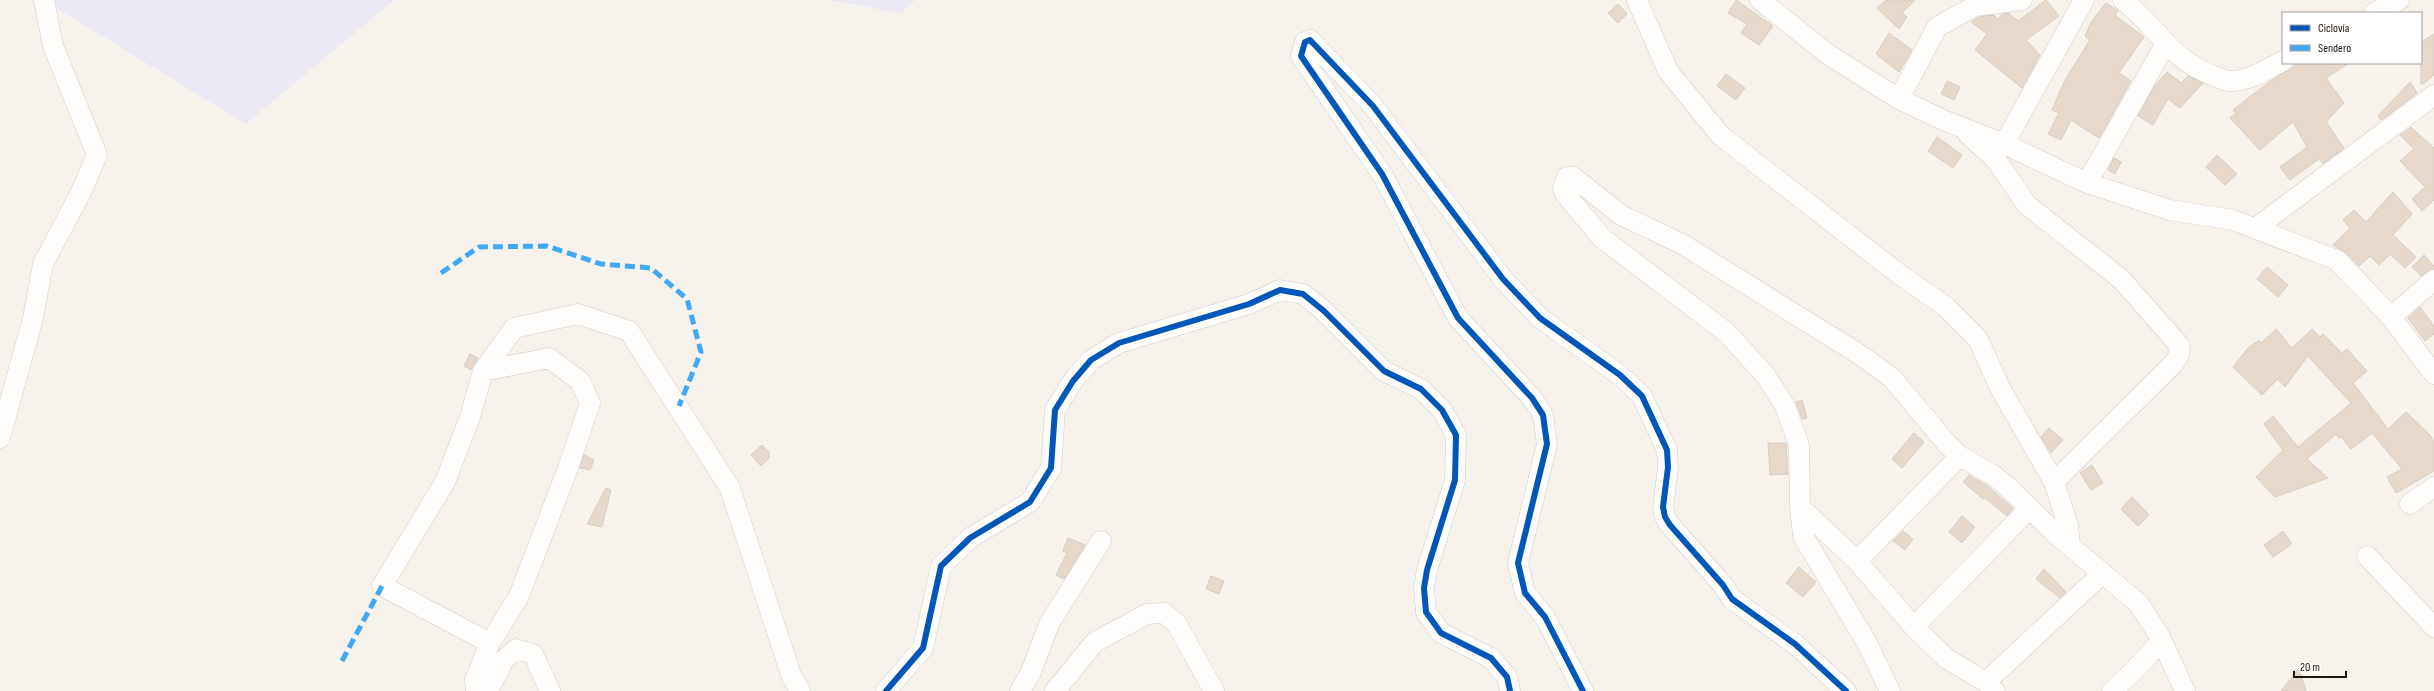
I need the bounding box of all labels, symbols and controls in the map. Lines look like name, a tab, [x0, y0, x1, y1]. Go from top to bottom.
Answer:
legend	[2282, 12, 2422, 64]
text: Ciclovía	[2318, 21, 2350, 36]
text: Sendero	[2318, 41, 2351, 56]
scale bar	[2294, 653, 2346, 679]
text: 20 m	[2300, 660, 2320, 675]

